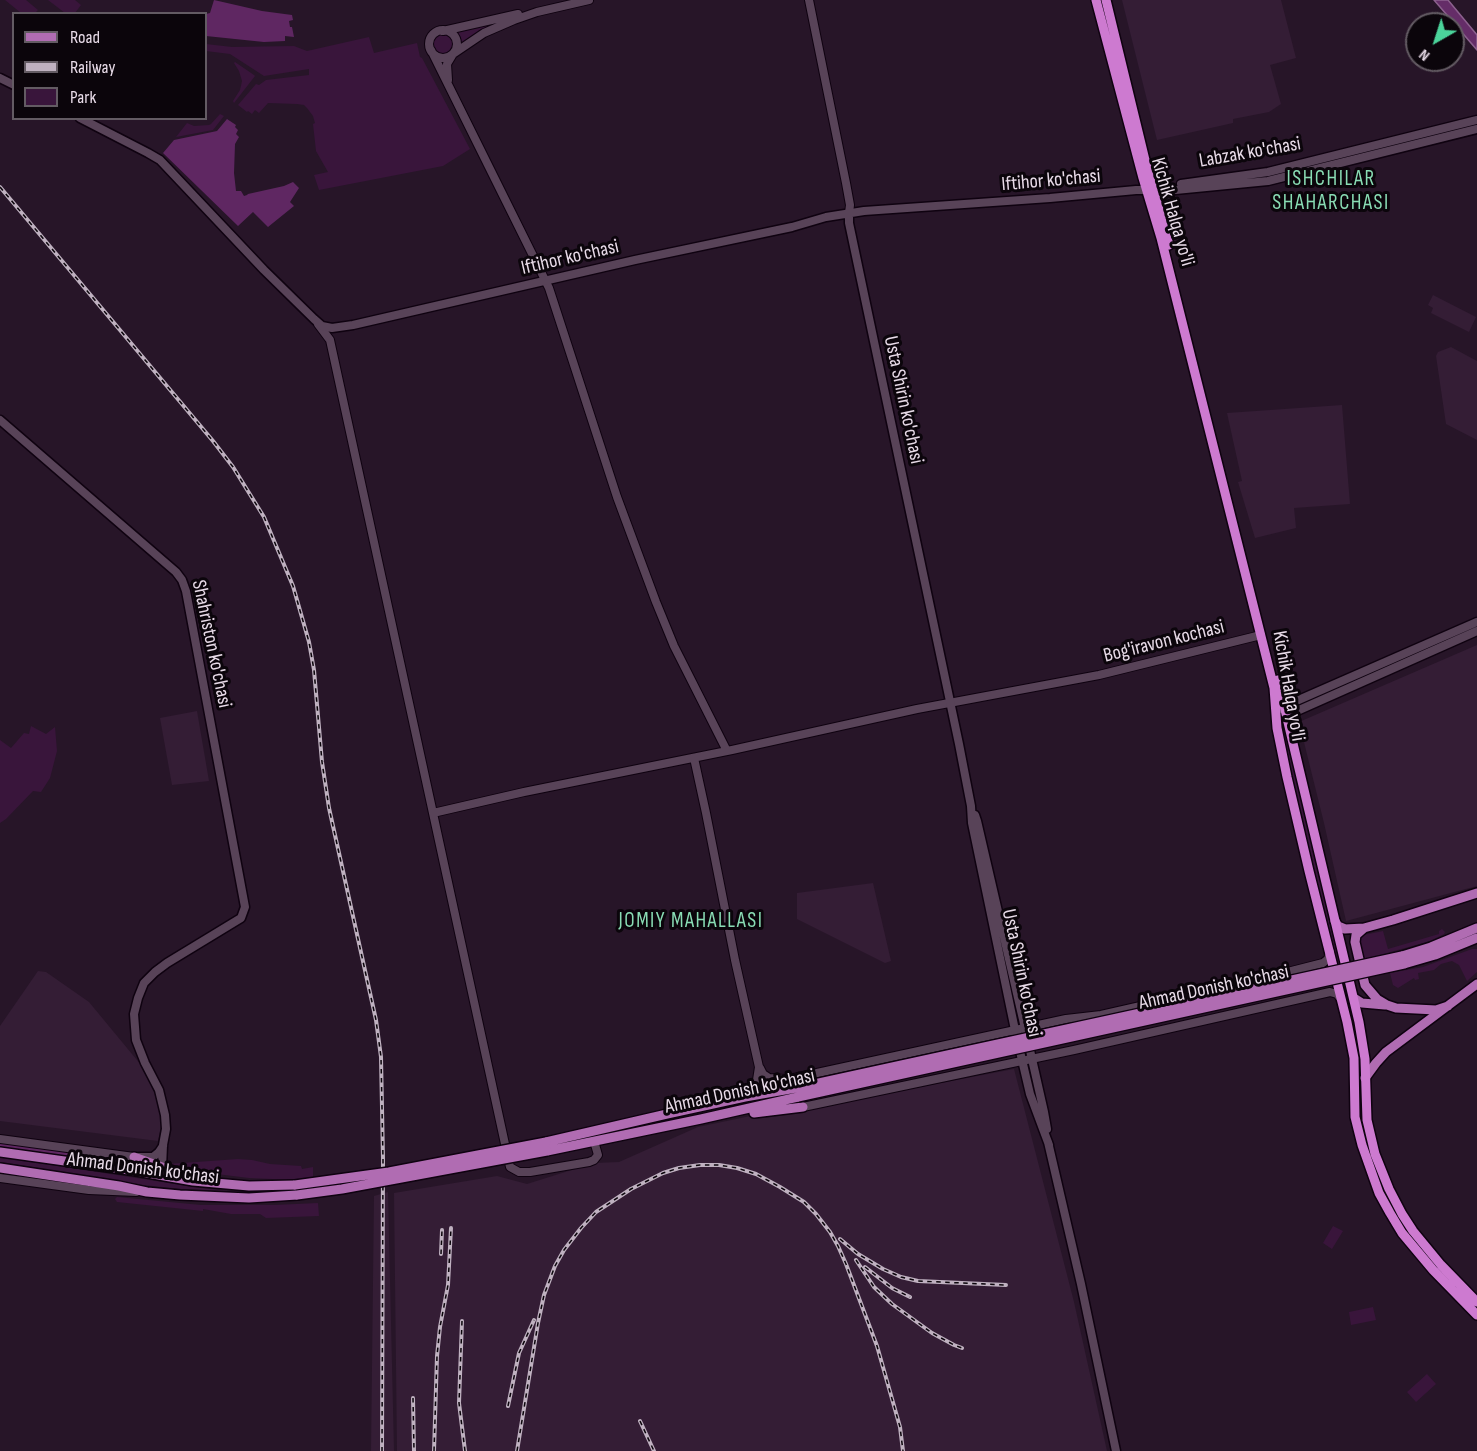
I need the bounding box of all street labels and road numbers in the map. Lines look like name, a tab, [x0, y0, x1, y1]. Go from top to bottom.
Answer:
street label: Labzak ko'chasi	[1197, 132, 1303, 174]
street label: Kichik Halqa yo'li	[1145, 155, 1199, 269]
street label: Iftihor ko'chasi	[1000, 165, 1102, 197]
street label: Iftihor ko'chasi	[519, 235, 621, 281]
street label: Usta Shirin ko'chasi	[878, 334, 928, 466]
street label: Shahriston ko'chasi	[186, 578, 236, 710]
street label: Bog'iravon kochasi	[1101, 615, 1227, 669]
street label: Kichik Halqa yo'li	[1266, 629, 1310, 743]
street label: Usta Shirin ko'chasi	[996, 907, 1046, 1039]
street label: Ahmad Donish ko'chasi	[1137, 960, 1291, 1016]
street label: Ahmad Donish ko'chasi	[663, 1064, 817, 1120]
street label: Ahmad Donish ko'chasi	[66, 1148, 220, 1190]

